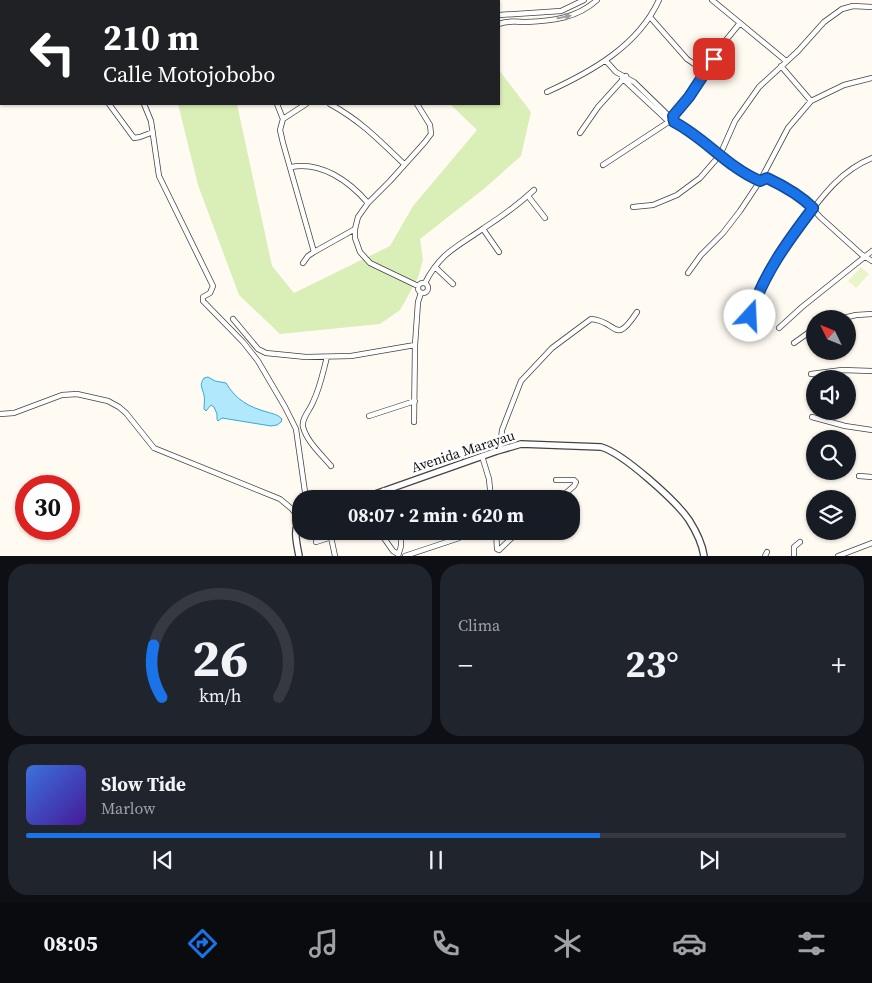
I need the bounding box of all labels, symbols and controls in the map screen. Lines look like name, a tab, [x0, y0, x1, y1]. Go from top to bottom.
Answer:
one-way arrow	[557, 13, 572, 21]
text: 210 m	[103, 14, 199, 62]
icon: left	[20, 20, 85, 85]
pin	[693, 38, 735, 80]
icon: arrive	[700, 45, 728, 73]
text: Calle Motojobobo	[103, 59, 275, 89]
position arrow	[723, 289, 775, 341]
north arrow	[806, 310, 856, 360]
map controls	[806, 310, 856, 540]
button: sound	[806, 370, 856, 420]
street label: Avenida Marayau	[409, 425, 517, 477]
button: search	[806, 430, 856, 480]
speed limit sign: 30	[15, 475, 80, 540]
button: layers	[806, 490, 856, 540]
text: 08:07 · 2 min · 620 m	[348, 502, 524, 528]
text: Clima	[458, 614, 500, 636]
text: 26	[192, 622, 248, 693]
text: 23°	[625, 638, 679, 690]
text: −	[458, 646, 473, 684]
text: +	[831, 646, 846, 684]
text: km/h	[199, 683, 242, 708]
text: Slow Tide	[101, 771, 186, 797]
text: Marlow	[101, 797, 156, 819]
icon: previous	[149, 846, 177, 874]
icon: pause	[422, 846, 450, 874]
icon: next	[695, 846, 723, 874]
icon: directions	[185, 926, 220, 961]
icon: music	[306, 926, 341, 961]
icon: phone	[428, 926, 463, 961]
icon: climate	[550, 926, 585, 961]
icon: car	[672, 926, 707, 961]
icon: filters	[794, 926, 829, 961]
text: 08:05	[43, 928, 98, 958]

